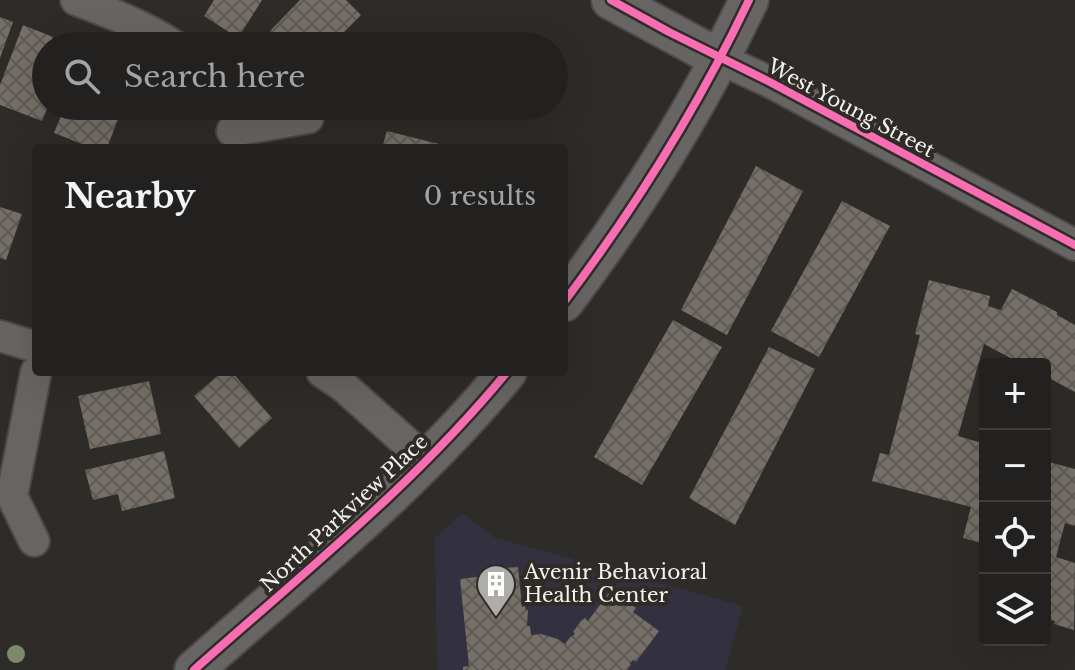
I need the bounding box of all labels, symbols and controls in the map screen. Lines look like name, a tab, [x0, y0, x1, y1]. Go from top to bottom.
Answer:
search box	[32, 32, 568, 120]
street label: West Young Street	[763, 53, 939, 162]
icon: search	[60, 54, 104, 98]
text: Search here	[124, 58, 305, 95]
text: Nearby	[64, 175, 196, 217]
text: 0 results	[424, 180, 536, 212]
map controls	[979, 358, 1051, 646]
button: +	[979, 358, 1051, 430]
street label: North Parkview Place	[256, 429, 432, 597]
button: −	[979, 430, 1051, 502]
button: locate	[979, 502, 1051, 574]
place label: Avenir Behavioral Health Center	[523, 560, 707, 607]
building icon: Avenir Behavioral Health Center	[475, 563, 517, 618]
button: layers	[979, 574, 1051, 646]

